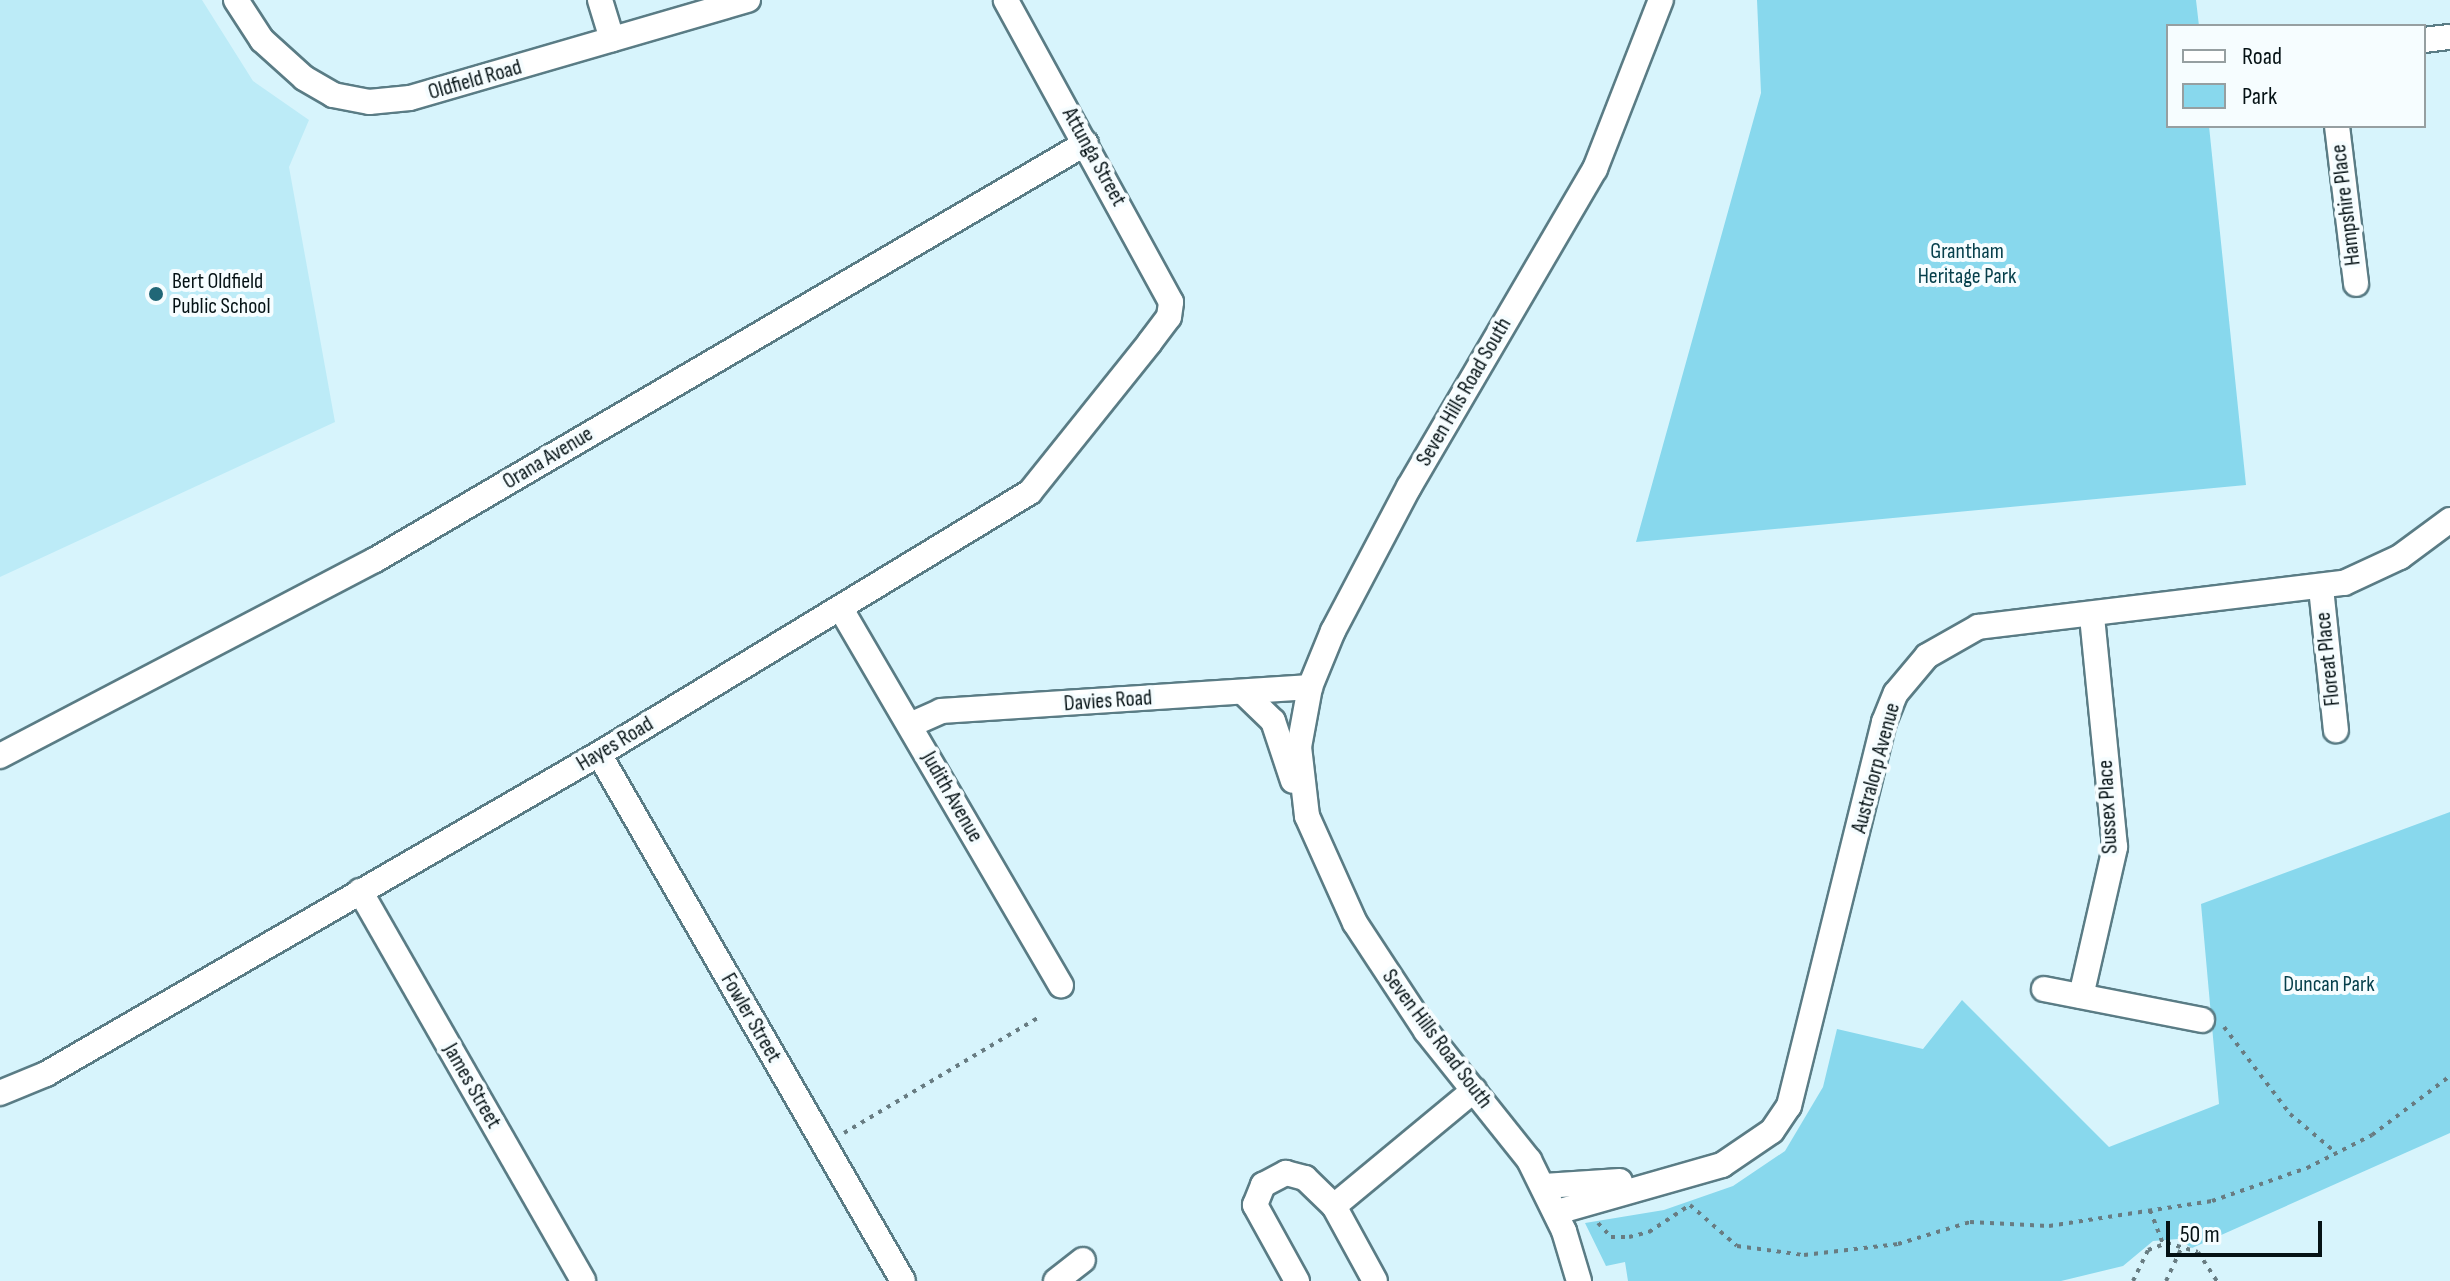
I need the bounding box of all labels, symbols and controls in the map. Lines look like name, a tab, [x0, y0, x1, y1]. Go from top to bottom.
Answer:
legend	[2166, 24, 2426, 128]
text: Road	[2242, 42, 2282, 71]
street label: Oldfield Road	[425, 54, 525, 106]
text: Park	[2242, 82, 2277, 111]
street label: Attunga Street	[1056, 103, 1132, 211]
street label: Hampshire Place	[2325, 143, 2367, 267]
park label: Grantham Heritage Park	[1918, 238, 2016, 290]
place label: Bert Oldfield Public School	[172, 268, 271, 320]
marker: Bert Oldfield Public School	[147, 285, 165, 303]
street label: Seven Hills Road South	[1411, 313, 1517, 471]
street label: Orana Avenue	[498, 421, 598, 495]
street label: Floreat Place	[2310, 611, 2346, 707]
street label: Davies Road	[1063, 685, 1153, 717]
street label: Australorp Avenue	[1846, 700, 1906, 836]
street label: Hayes Road	[572, 711, 658, 777]
street label: Judith Avenue	[915, 747, 989, 847]
street label: Sussex Place	[2092, 759, 2124, 855]
street label: Seven Hills Road South	[1376, 964, 1498, 1114]
street label: Fowler Street	[715, 969, 787, 1067]
park label: Duncan Park	[2283, 972, 2375, 998]
street label: James Street	[437, 1039, 507, 1133]
scale bar	[2170, 1205, 2326, 1255]
text: 50 m	[2180, 1220, 2220, 1249]

